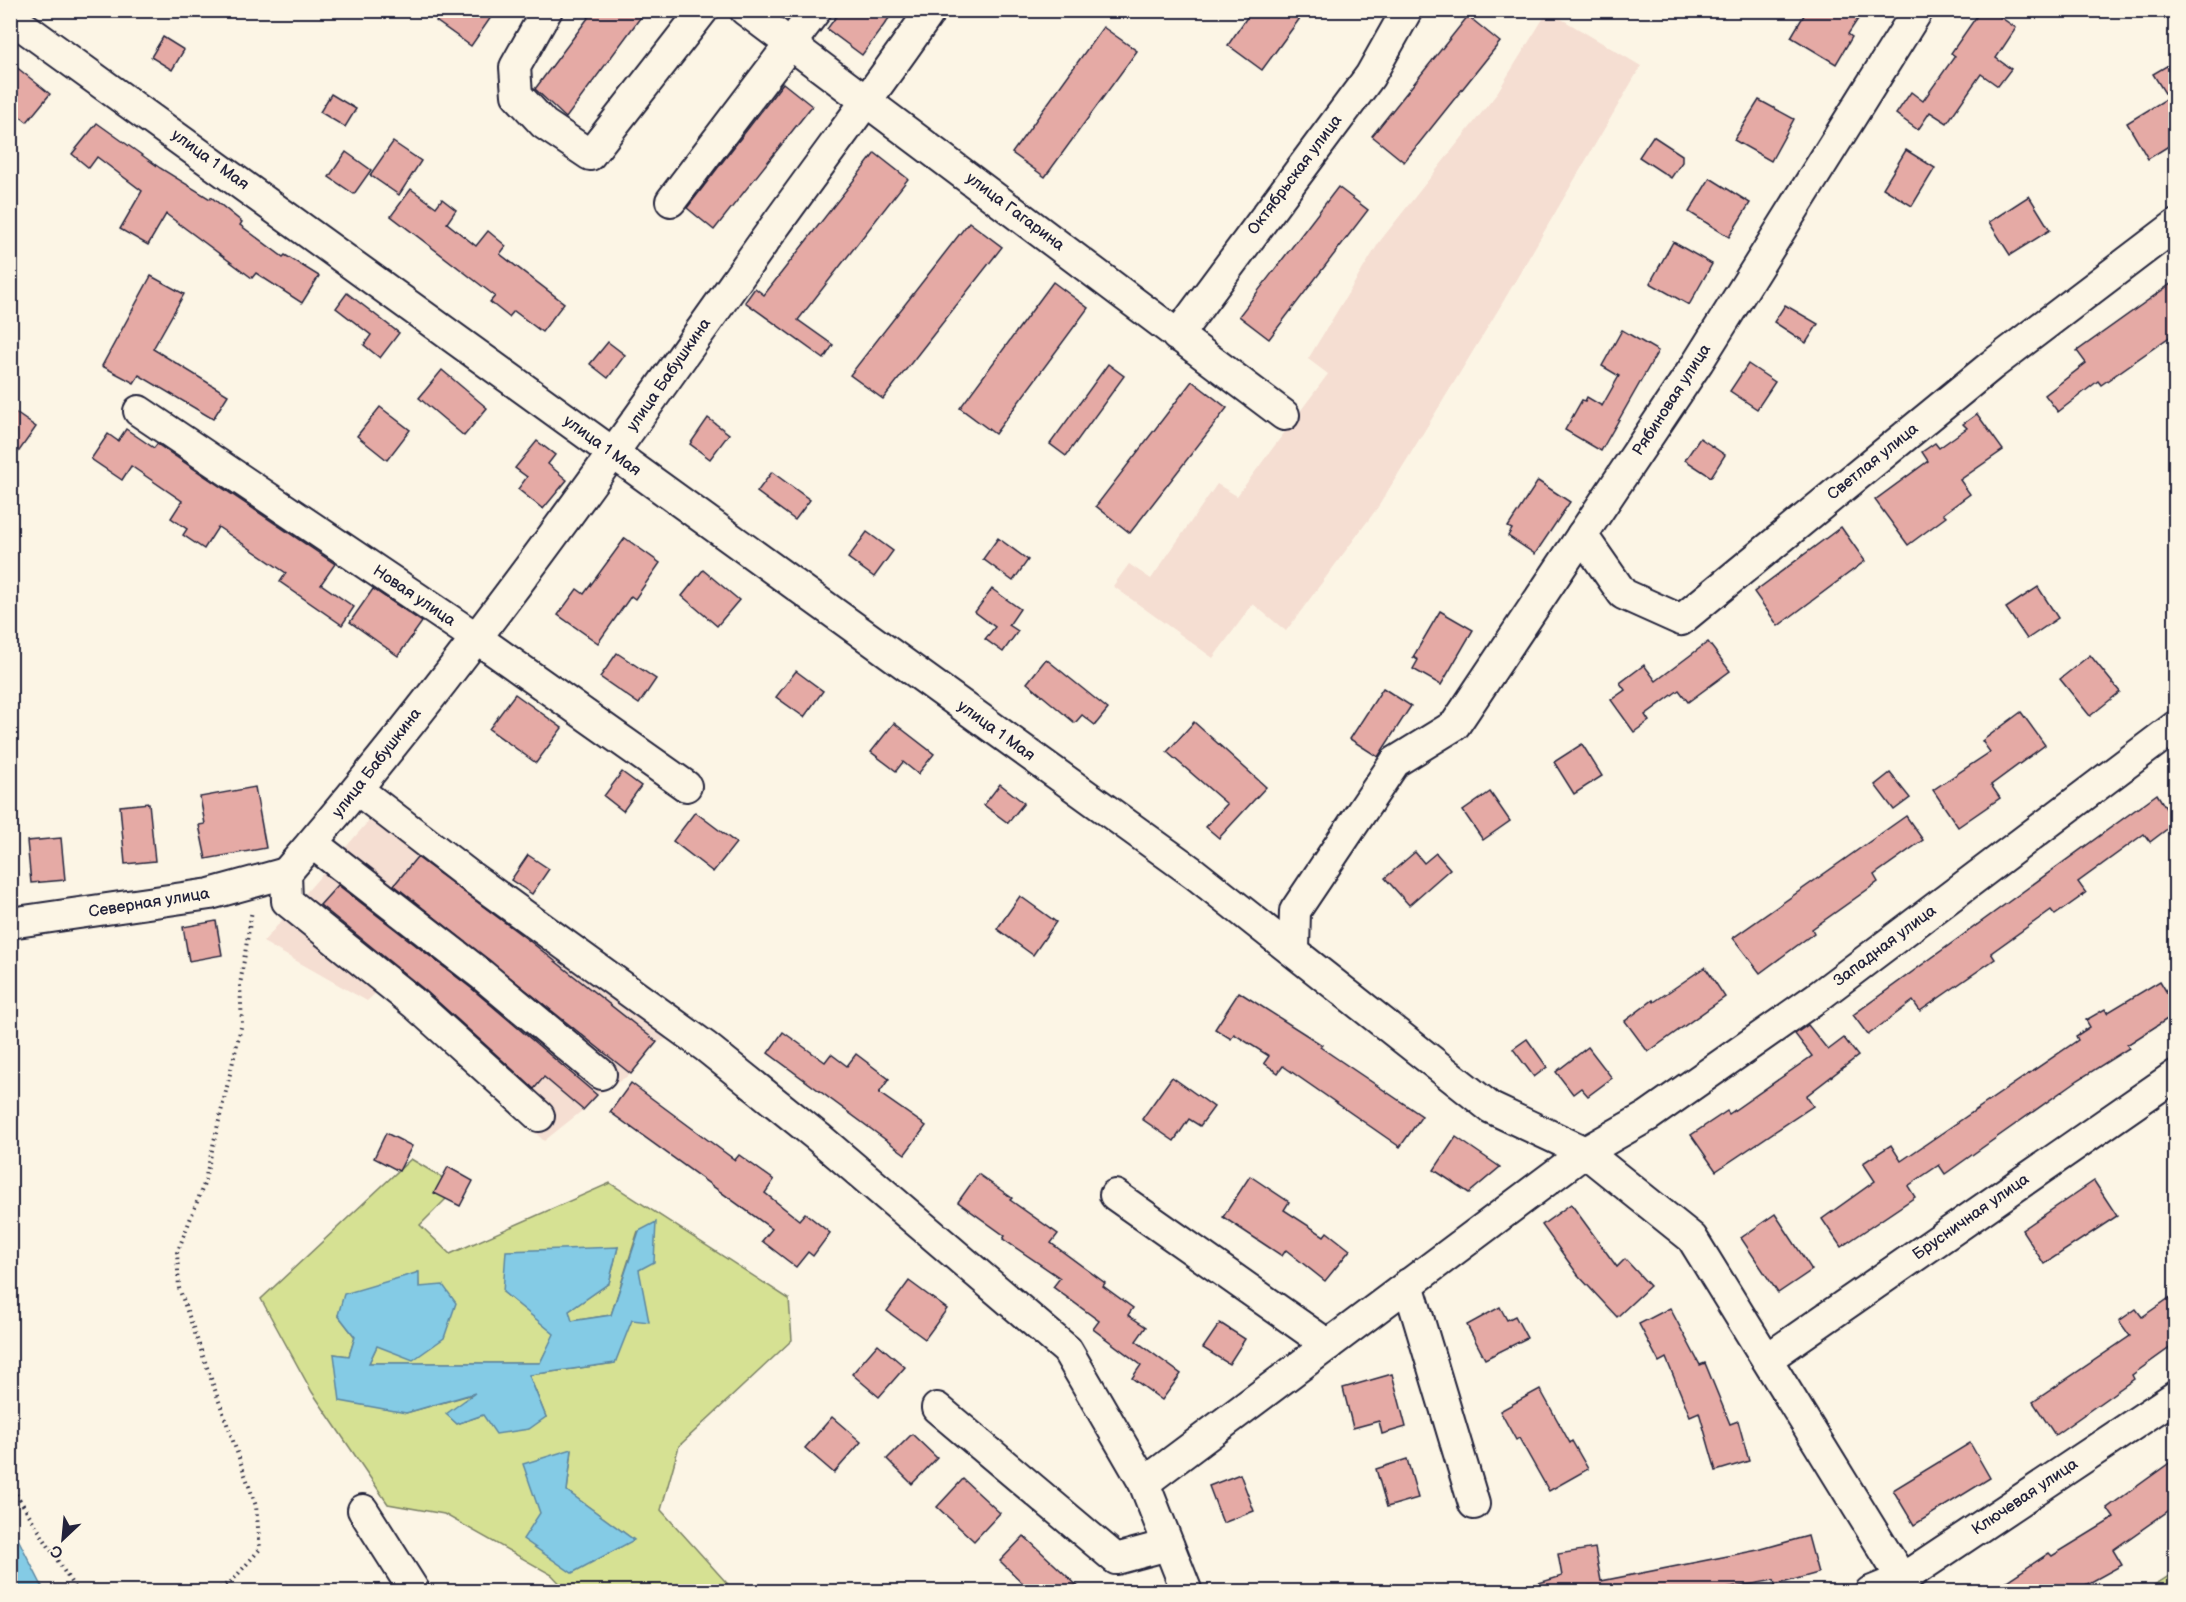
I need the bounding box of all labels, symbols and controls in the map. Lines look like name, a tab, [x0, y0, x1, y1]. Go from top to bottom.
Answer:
street label: Октябрьская улица	[1244, 111, 1347, 239]
street label: улица 1 Мая	[168, 126, 252, 194]
street label: улица Гагарина	[962, 169, 1069, 256]
street label: улица Бабушкина	[623, 314, 715, 435]
street label: Рябиновая улица	[1629, 340, 1715, 459]
street label: улица 1 Мая	[560, 412, 644, 480]
street label: Светлая улица	[1824, 419, 1923, 504]
street label: Новая улица	[369, 561, 459, 631]
street label: улица 1 Мая	[954, 697, 1038, 765]
street label: улица Бабушкина	[328, 704, 426, 821]
street label: Северная улица	[87, 884, 211, 922]
street label: Западная улица	[1830, 901, 1940, 991]
street label: Брусничная улица	[1909, 1169, 2033, 1264]
street label: Ключевая улица	[1968, 1454, 2082, 1539]
north arrow	[33, 1509, 93, 1569]
text: С	[48, 1540, 66, 1562]

